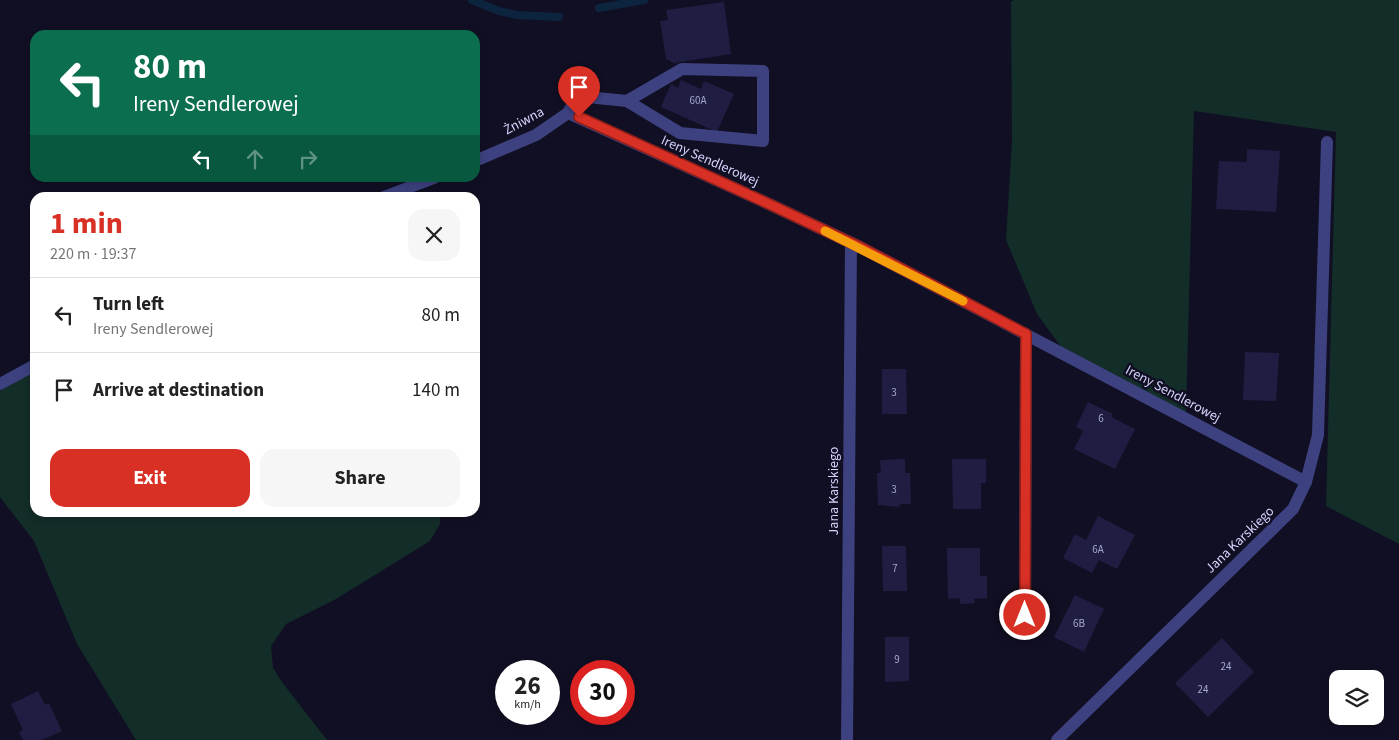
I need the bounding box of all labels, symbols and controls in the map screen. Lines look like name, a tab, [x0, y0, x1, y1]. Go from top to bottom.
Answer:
text: 80 m	[133, 42, 207, 92]
icon: left	[50, 50, 115, 115]
pin	[558, 66, 600, 117]
icon: arrive	[565, 73, 593, 101]
text: Ireny Sendlerowej	[133, 88, 299, 120]
house number: 60A	[690, 93, 706, 108]
street label: Żniwna	[500, 102, 548, 140]
street label: Ireny Sendlerowej	[658, 130, 762, 192]
icon: left	[188, 145, 216, 173]
icon: ahead	[241, 145, 269, 173]
icon: right	[294, 145, 322, 173]
text: 1 min	[50, 202, 123, 245]
button: close	[408, 209, 460, 261]
text: 220 m · 19:37	[50, 243, 137, 265]
text: Turn left	[93, 291, 164, 318]
icon: left	[50, 301, 78, 329]
text: 80 m	[422, 302, 460, 329]
text: Ireny Sendlerowej	[93, 318, 213, 340]
street label: Ireny Sendlerowej	[1122, 360, 1224, 428]
icon: arrive	[50, 376, 78, 404]
text: Arrive at destination	[93, 377, 264, 404]
text: 140 m	[412, 377, 460, 404]
house number: 3	[891, 385, 897, 400]
house number: 6	[1098, 411, 1104, 426]
street label: Jana Karskiego	[824, 447, 844, 535]
button: Exit	[50, 449, 250, 507]
button: Share	[260, 449, 460, 507]
house number: 3	[891, 482, 897, 497]
street label: Jana Karskiego	[1201, 502, 1279, 578]
house number: 6A	[1092, 542, 1104, 557]
house number: 7	[892, 561, 898, 576]
position arrow	[998, 588, 1050, 640]
house number: 6B	[1073, 616, 1085, 631]
house number: 9	[894, 652, 900, 667]
house number: 24	[1221, 659, 1232, 674]
speed limit sign: 30	[570, 660, 635, 725]
text: 26	[514, 668, 541, 704]
map controls	[1329, 670, 1384, 725]
button: layers	[1329, 670, 1384, 725]
house number: 24	[1198, 682, 1209, 697]
text: km/h	[514, 696, 541, 713]

